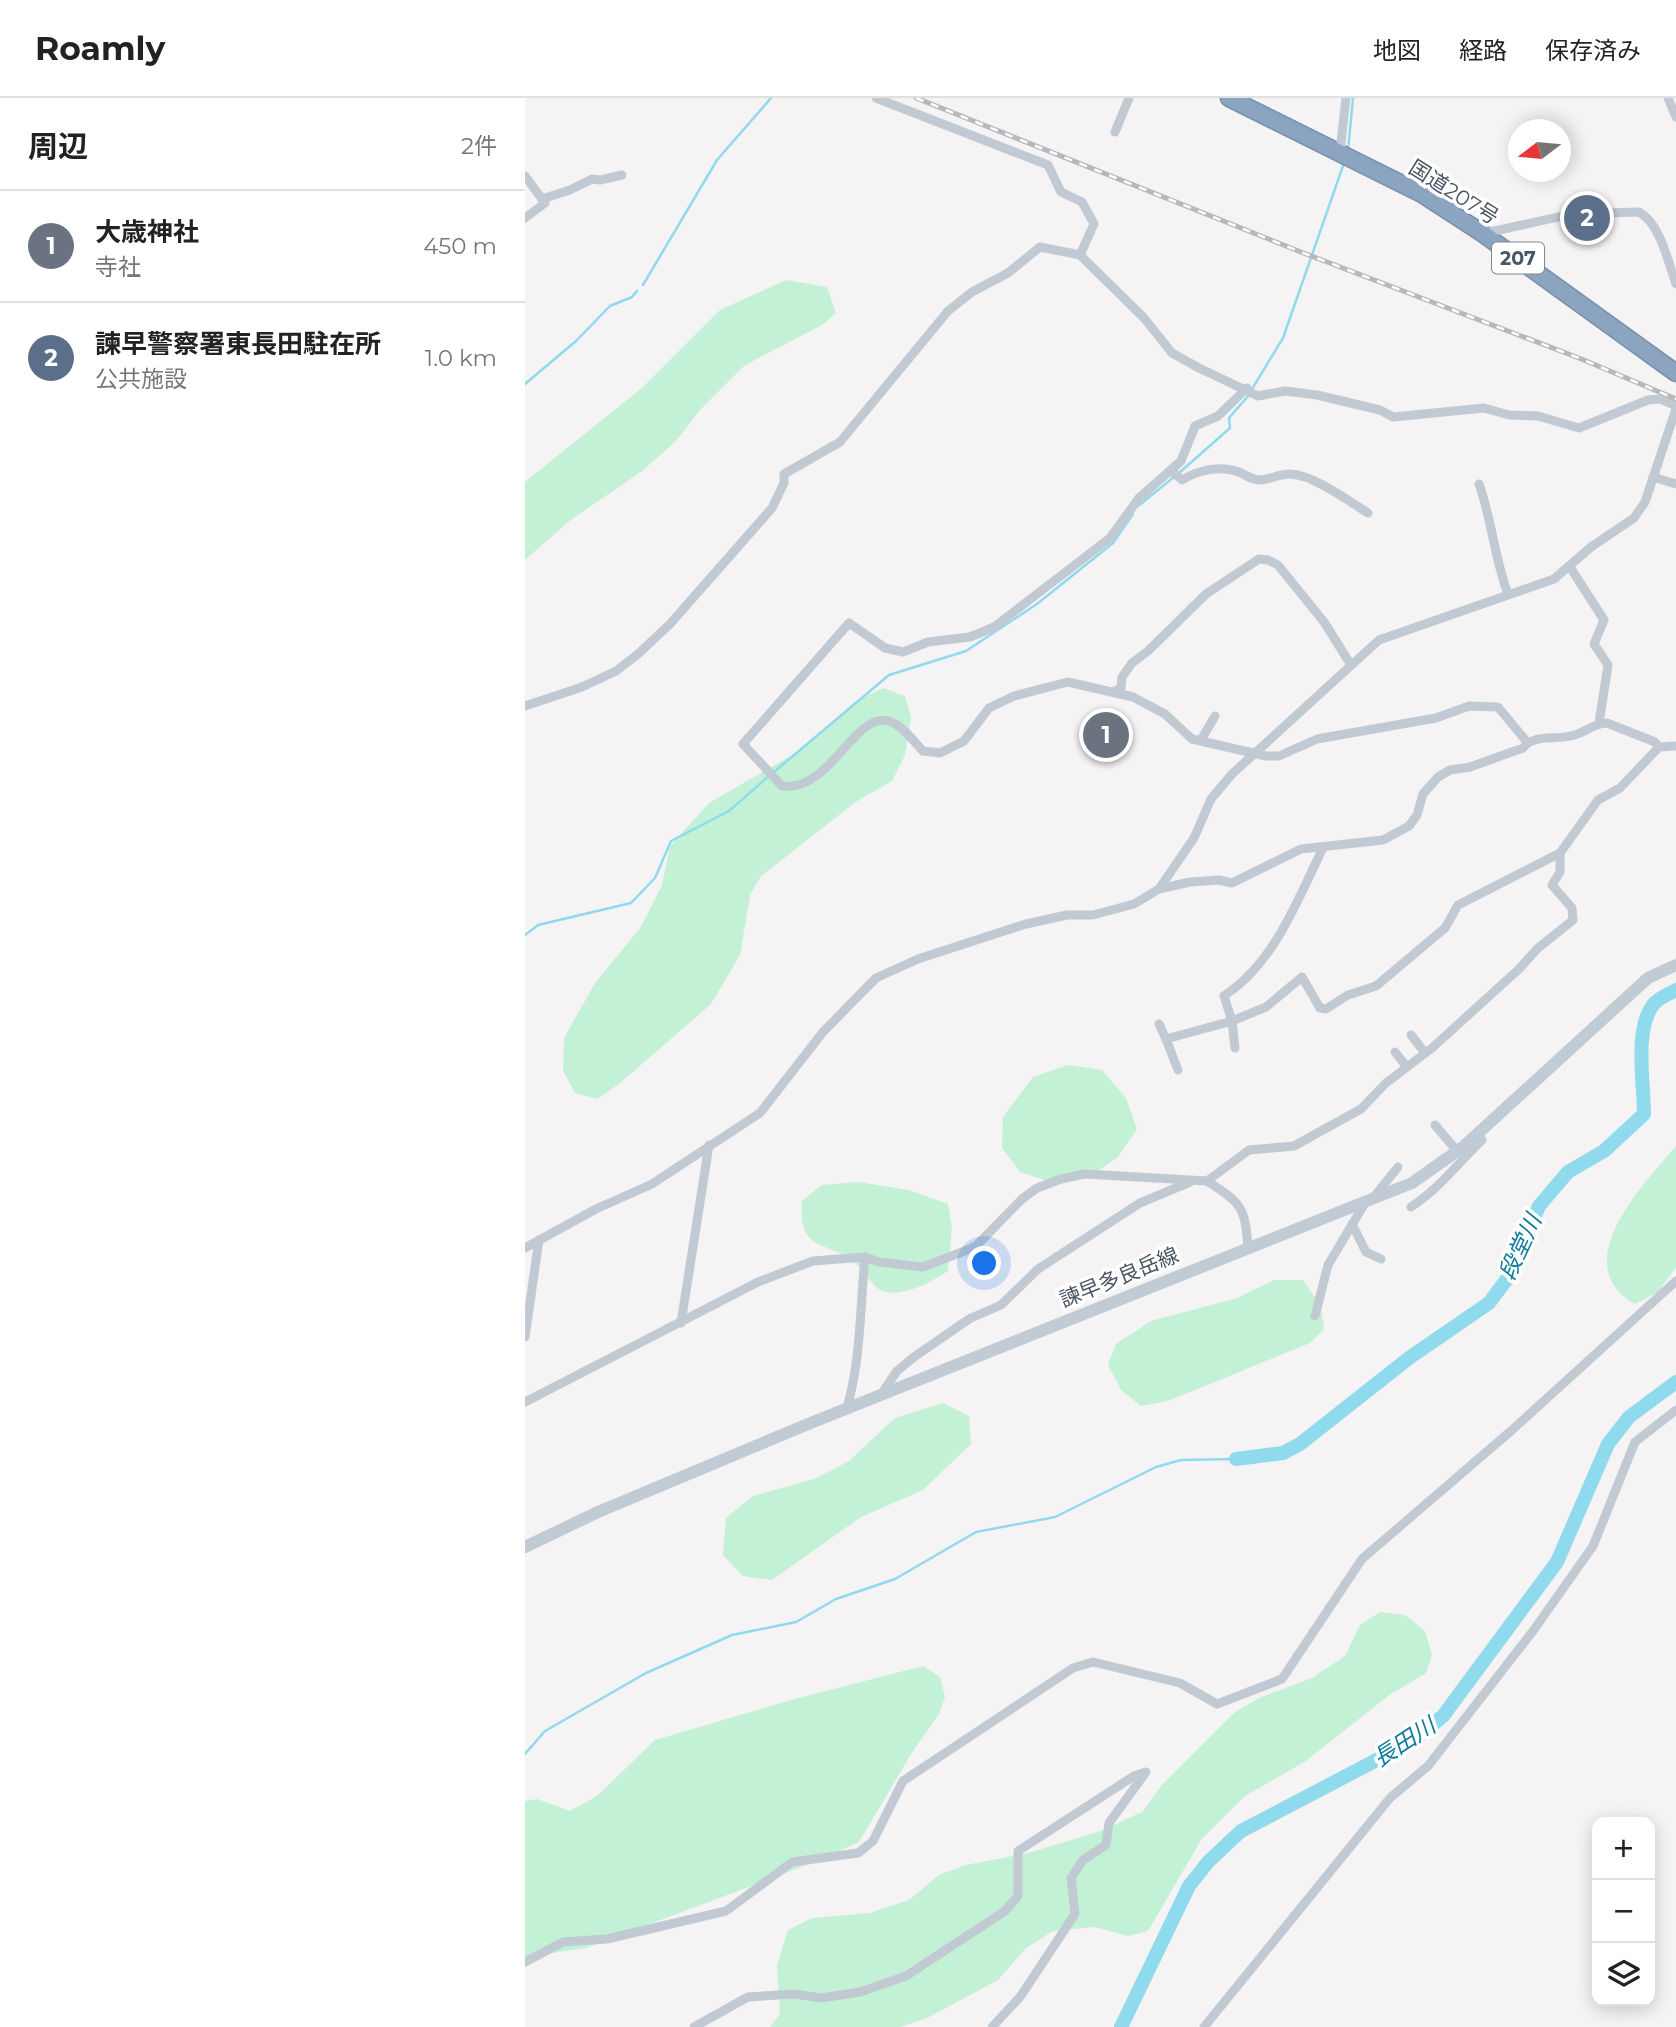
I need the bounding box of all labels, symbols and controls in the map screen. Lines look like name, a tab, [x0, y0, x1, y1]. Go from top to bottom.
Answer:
text: Roamly	[35, 28, 165, 68]
text: 地図	[1373, 36, 1421, 65]
text: 経路	[1459, 36, 1507, 65]
text: 保存済み	[1545, 36, 1641, 65]
north arrow	[1508, 119, 1571, 182]
text: 周辺	[28, 128, 88, 165]
text: 2件	[461, 132, 497, 160]
street label: 国道207号	[1405, 155, 1503, 229]
pin: 2	[1564, 192, 1610, 244]
text: 大歳神社	[95, 216, 199, 248]
text: 1	[46, 232, 56, 260]
text: 450 m	[423, 232, 497, 260]
road number: 207	[1492, 242, 1544, 274]
text: 寺社	[95, 253, 141, 281]
text: 諫早警察署東長田駐在所	[95, 328, 381, 360]
text: 2	[44, 344, 58, 372]
text: 1.0 km	[425, 344, 497, 372]
text: 公共施設	[95, 365, 187, 393]
pin: 1	[1083, 709, 1129, 761]
water label: 段堂川	[1493, 1207, 1549, 1284]
street label: 諫早多良岳線	[1056, 1242, 1182, 1312]
your location	[967, 1246, 1001, 1280]
water label: 長田川	[1367, 1710, 1443, 1773]
map controls	[1592, 1817, 1655, 2006]
button: +	[1592, 1817, 1655, 1880]
button: −	[1592, 1880, 1655, 1943]
button: layers	[1592, 1943, 1655, 2006]

